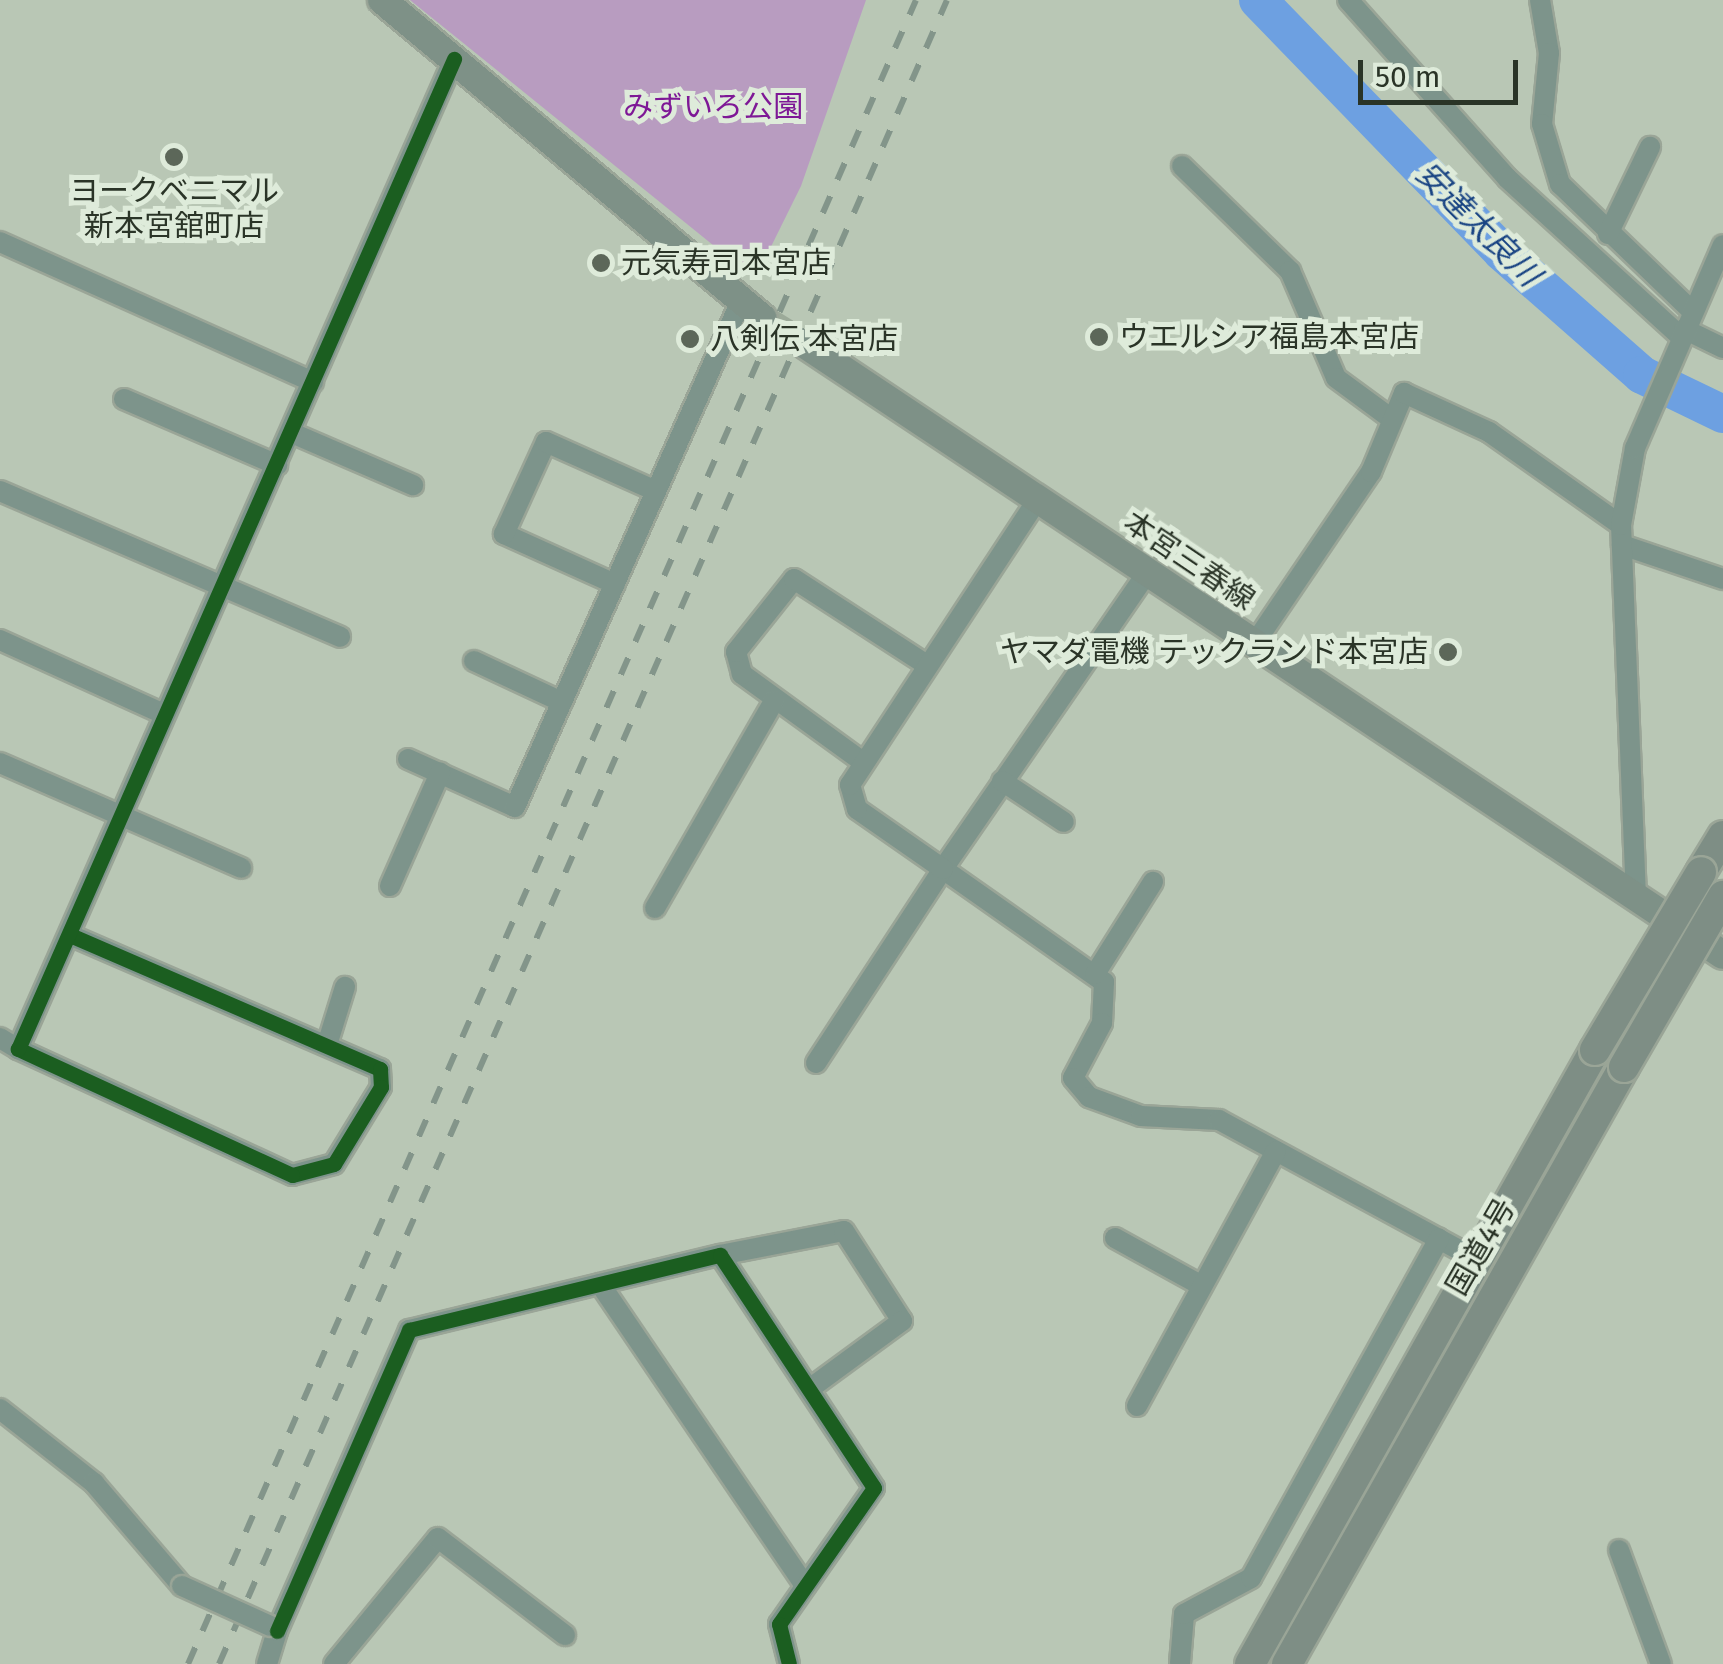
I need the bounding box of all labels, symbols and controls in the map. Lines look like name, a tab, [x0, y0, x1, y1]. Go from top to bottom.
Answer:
scale bar	[1363, 40, 1523, 102]
text: 50 m	[1375, 59, 1440, 95]
park label: みずいろ公園	[623, 89, 803, 125]
marker: ヨークベニマル 新本宮舘町店	[163, 146, 185, 168]
water label: 安達太良川	[1408, 154, 1548, 294]
place label: ヨークベニマル 新本宮舘町店	[69, 173, 279, 244]
place label: 元気寿司本宮店	[621, 245, 831, 281]
marker: 元気寿司本宮店	[590, 252, 612, 274]
place label: ウエルシア福島本宮店	[1119, 319, 1419, 355]
place label: 八剣伝 本宮店	[710, 321, 898, 357]
marker: ウエルシア福島本宮店	[1088, 326, 1110, 348]
marker: 八剣伝 本宮店	[679, 328, 701, 350]
street label: 本宮三春線	[1117, 504, 1261, 618]
place label: ヤマダ電機 テックランド本宮店	[1000, 634, 1428, 670]
marker: ヤマダ電機 テックランド本宮店	[1437, 641, 1459, 663]
street label: 国道4号	[1439, 1192, 1523, 1302]

